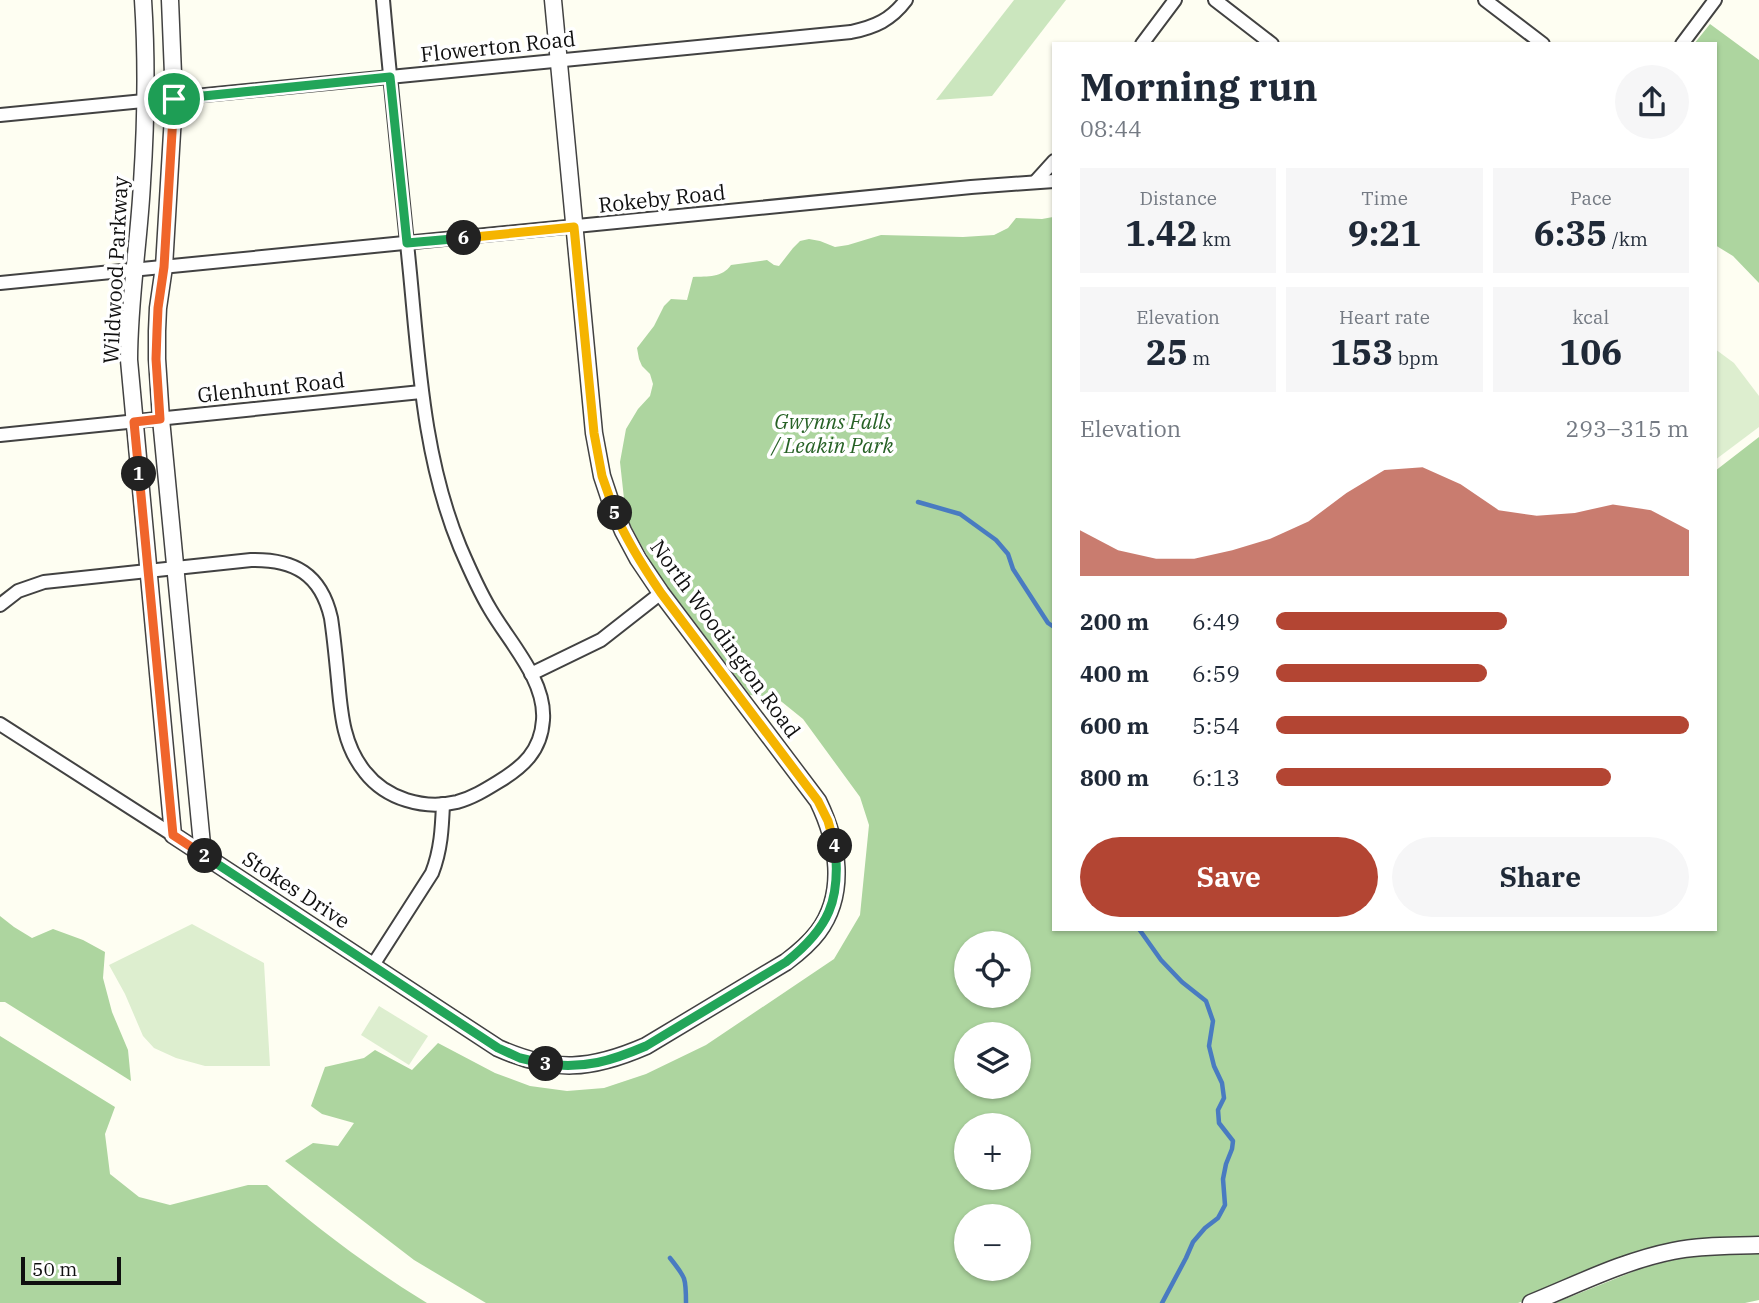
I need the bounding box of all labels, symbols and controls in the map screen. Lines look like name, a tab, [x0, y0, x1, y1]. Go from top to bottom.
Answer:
street label: Flowerton Road	[419, 24, 577, 68]
text: Morning run	[1080, 62, 1318, 111]
button: share	[1615, 65, 1689, 139]
pin	[144, 69, 204, 129]
icon: arrive	[155, 80, 193, 118]
text: 08:44	[1080, 113, 1142, 143]
street label: Wildwood Parkway	[96, 175, 134, 365]
street label: Rokeby Road	[597, 177, 727, 219]
text: Distance	[1139, 186, 1217, 210]
text: Time	[1361, 186, 1408, 210]
text: Pace	[1570, 186, 1612, 210]
text: 1.42	[1125, 210, 1198, 256]
text: 9:21	[1348, 210, 1421, 256]
text: 6:35	[1534, 210, 1607, 256]
pin: 6	[447, 220, 482, 256]
text: 6	[458, 225, 469, 249]
text: km	[1198, 227, 1231, 251]
text: /km	[1607, 227, 1648, 251]
text: Elevation	[1136, 305, 1220, 329]
text: Heart rate	[1339, 305, 1430, 329]
text: kcal	[1573, 305, 1609, 329]
text: 25	[1146, 329, 1188, 375]
text: 153	[1330, 329, 1393, 375]
text: 106	[1559, 329, 1622, 375]
text: m	[1188, 346, 1210, 370]
text: bpm	[1393, 346, 1439, 370]
street label: Glenhunt Road	[196, 365, 346, 409]
park label: Gwynns Falls / Leakin Park	[770, 407, 895, 459]
text: Elevation	[1080, 413, 1181, 443]
text: 293–315 m	[1565, 413, 1689, 443]
pin: 1	[122, 456, 156, 491]
text: 1	[133, 461, 144, 485]
pin: 5	[598, 496, 632, 530]
text: 5	[609, 500, 620, 524]
street label: North Woodington Road	[644, 534, 807, 743]
text: 200 m	[1080, 606, 1149, 636]
text: 6:49	[1192, 606, 1240, 636]
text: 400 m	[1080, 658, 1149, 688]
text: 6:59	[1192, 658, 1240, 688]
text: 600 m	[1080, 710, 1149, 740]
text: 5:54	[1192, 710, 1240, 740]
text: 800 m	[1080, 762, 1149, 792]
text: 6:13	[1192, 762, 1240, 792]
pin: 4	[818, 828, 852, 864]
text: 4	[829, 833, 840, 857]
button: Save	[1080, 837, 1378, 917]
button: Share	[1392, 837, 1689, 917]
pin: 2	[188, 838, 222, 874]
text: 2	[199, 843, 210, 867]
street label: Stokes Drive	[237, 844, 356, 934]
map controls	[954, 931, 1031, 1281]
button: locate	[954, 931, 1031, 1008]
button: layers	[954, 1022, 1031, 1099]
pin: 3	[528, 1046, 564, 1082]
text: 3	[540, 1051, 551, 1075]
button: +	[954, 1113, 1031, 1190]
button: −	[954, 1204, 1031, 1281]
scale bar	[21, 1254, 121, 1286]
text: 50 m	[32, 1257, 77, 1281]

